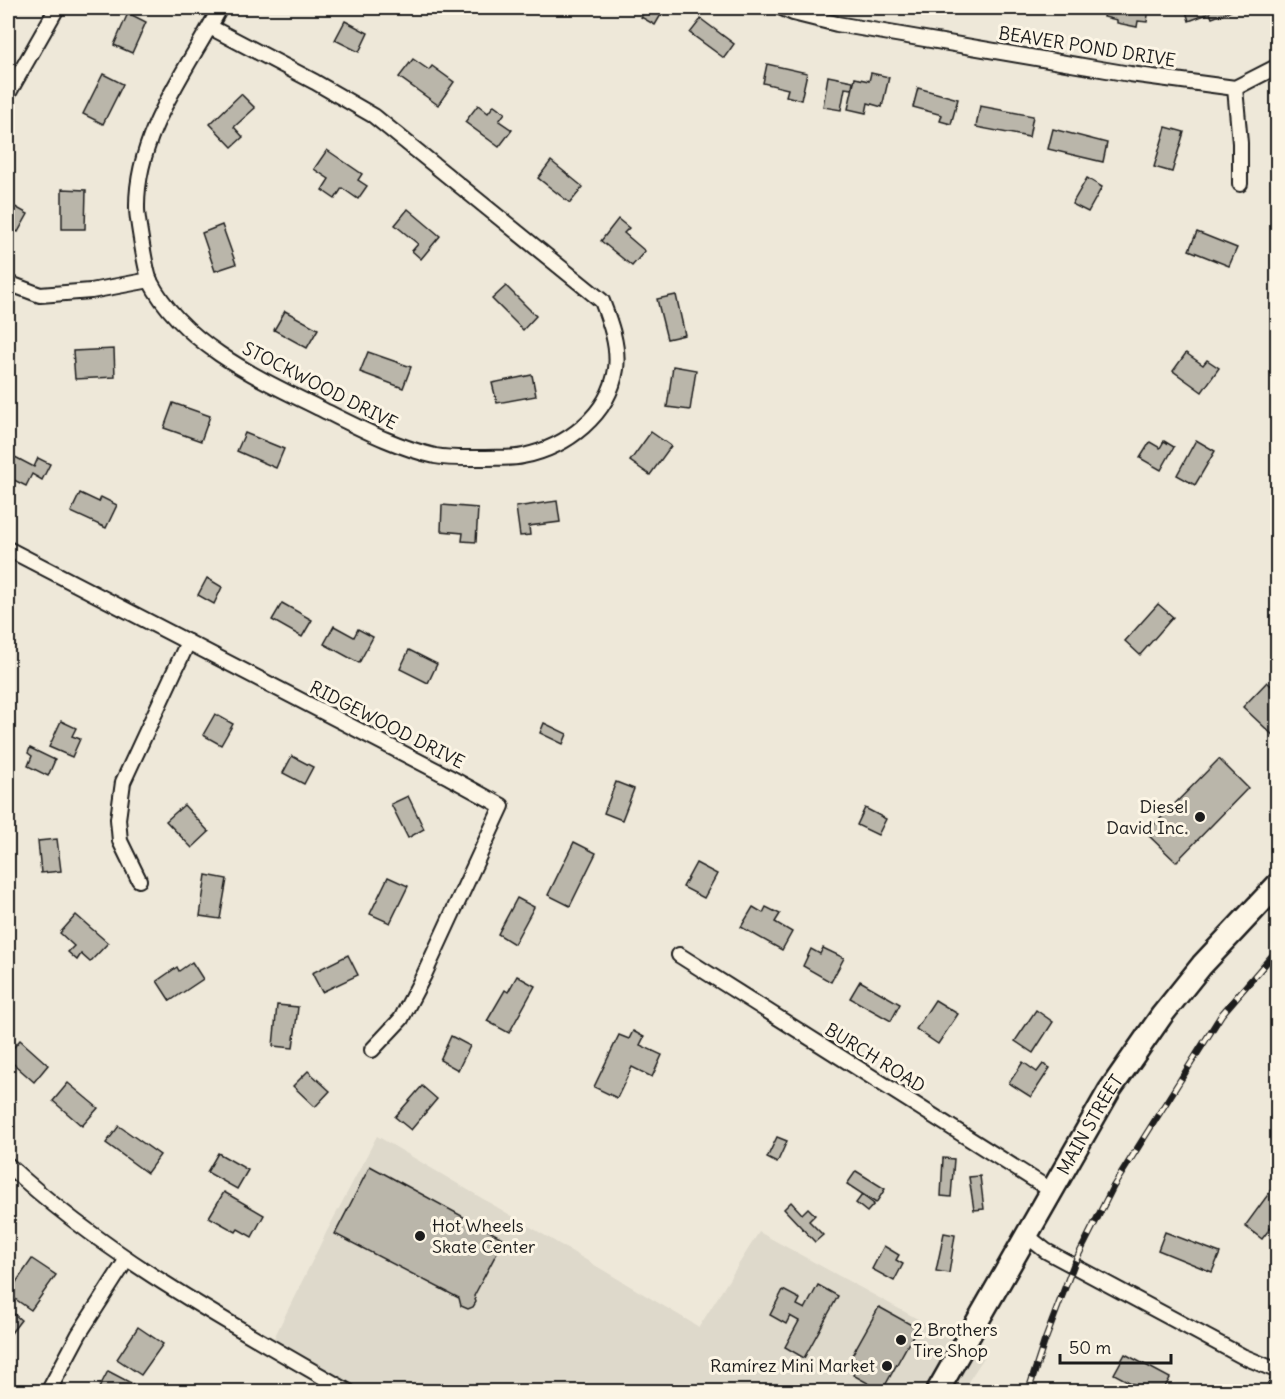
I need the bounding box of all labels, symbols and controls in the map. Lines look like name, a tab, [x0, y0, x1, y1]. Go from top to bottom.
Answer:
street label: BEAVER POND DRIVE	[997, 21, 1177, 72]
street label: STOCKWOOD DRIVE	[239, 336, 402, 435]
street label: RIDGEWOOD DRIVE	[306, 676, 469, 774]
place label: Diesel David Inc.	[1106, 795, 1188, 839]
marker: Diesel David Inc.	[1193, 810, 1207, 824]
street label: BURCH ROAD	[821, 1018, 930, 1098]
street label: MAIN STREET	[1052, 1070, 1128, 1179]
place label: Hot Wheels Skate Center	[432, 1214, 536, 1258]
marker: Hot Wheels Skate Center	[413, 1229, 427, 1243]
place label: 2 Brothers Tire Shop	[913, 1318, 998, 1362]
scale bar	[1060, 1327, 1171, 1365]
marker: 2 Brothers Tire Shop	[894, 1333, 908, 1347]
text: 50 m	[1069, 1336, 1111, 1359]
place label: Ramírez Mini Market	[710, 1354, 875, 1377]
marker: Ramírez Mini Market	[880, 1359, 894, 1373]

